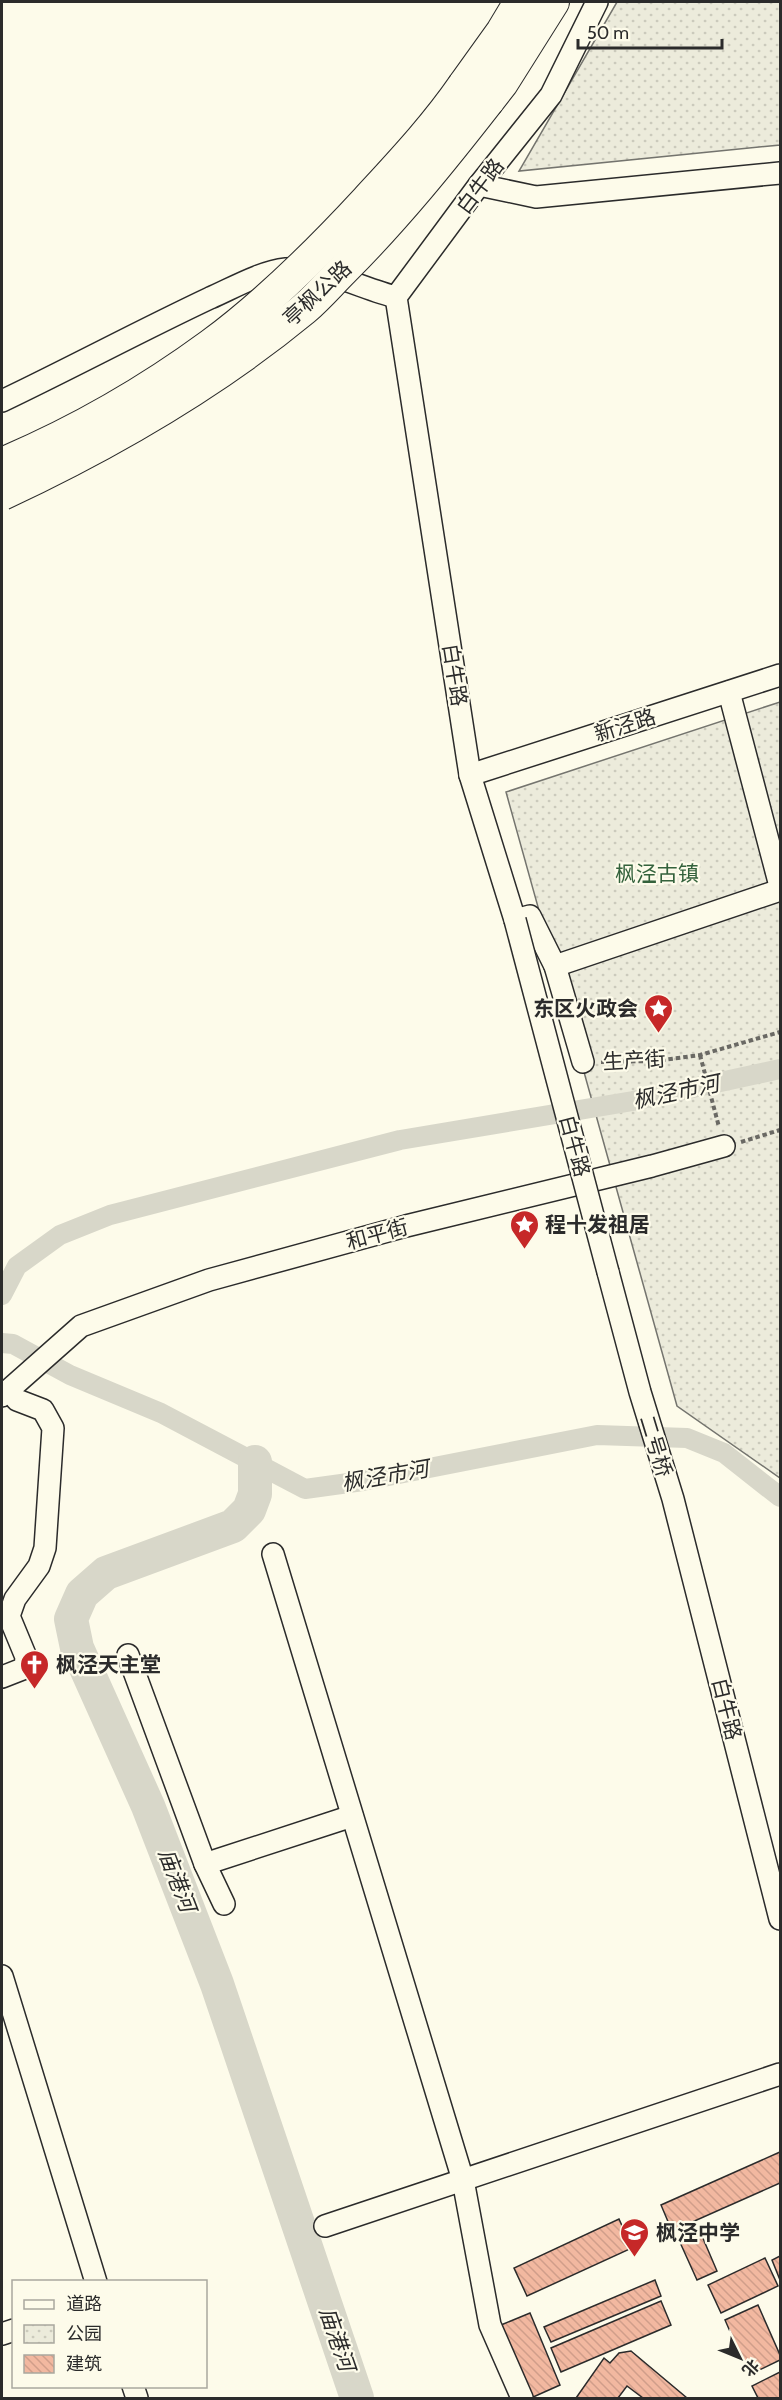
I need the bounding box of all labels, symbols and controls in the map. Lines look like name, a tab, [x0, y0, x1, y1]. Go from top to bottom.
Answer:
scale bar	[578, 12, 722, 50]
text: 50 m	[587, 22, 629, 44]
street label: 白牛路	[451, 153, 509, 219]
street label: 亭枫公路	[278, 255, 356, 331]
street label: 白牛路	[438, 642, 472, 708]
street label: 新泾路	[591, 703, 659, 747]
park label: 枫泾古镇	[615, 861, 699, 886]
place icon: 东区火政会	[643, 992, 675, 1034]
place label: 东区火政会	[533, 996, 638, 1021]
street label: 生产街	[602, 1046, 666, 1074]
water label: 枫泾市河	[630, 1069, 726, 1114]
street label: 白牛路	[555, 1112, 595, 1180]
place icon: 程十发祖居	[508, 1208, 540, 1250]
place label: 程十发祖居	[545, 1212, 650, 1237]
street label: 和平街	[343, 1214, 411, 1254]
street label: 二号桥	[635, 1412, 677, 1480]
water label: 枫泾市河	[339, 1454, 435, 1497]
church icon: 枫泾天主堂	[19, 1648, 51, 1690]
place label: 枫泾天主堂	[56, 1652, 161, 1677]
street label: 白牛路	[707, 1675, 747, 1743]
water label: 庙港河	[153, 1844, 203, 1919]
school or university icon: 枫泾中学	[619, 2216, 651, 2258]
place label: 枫泾中学	[656, 2220, 740, 2245]
legend	[12, 2280, 207, 2388]
text: 道路	[66, 2293, 102, 2315]
water label: 庙港河	[313, 2303, 362, 2378]
text: 公园	[66, 2323, 102, 2345]
north arrow	[710, 2328, 770, 2388]
text: 建筑	[66, 2353, 102, 2375]
text: 北	[738, 2356, 763, 2380]

